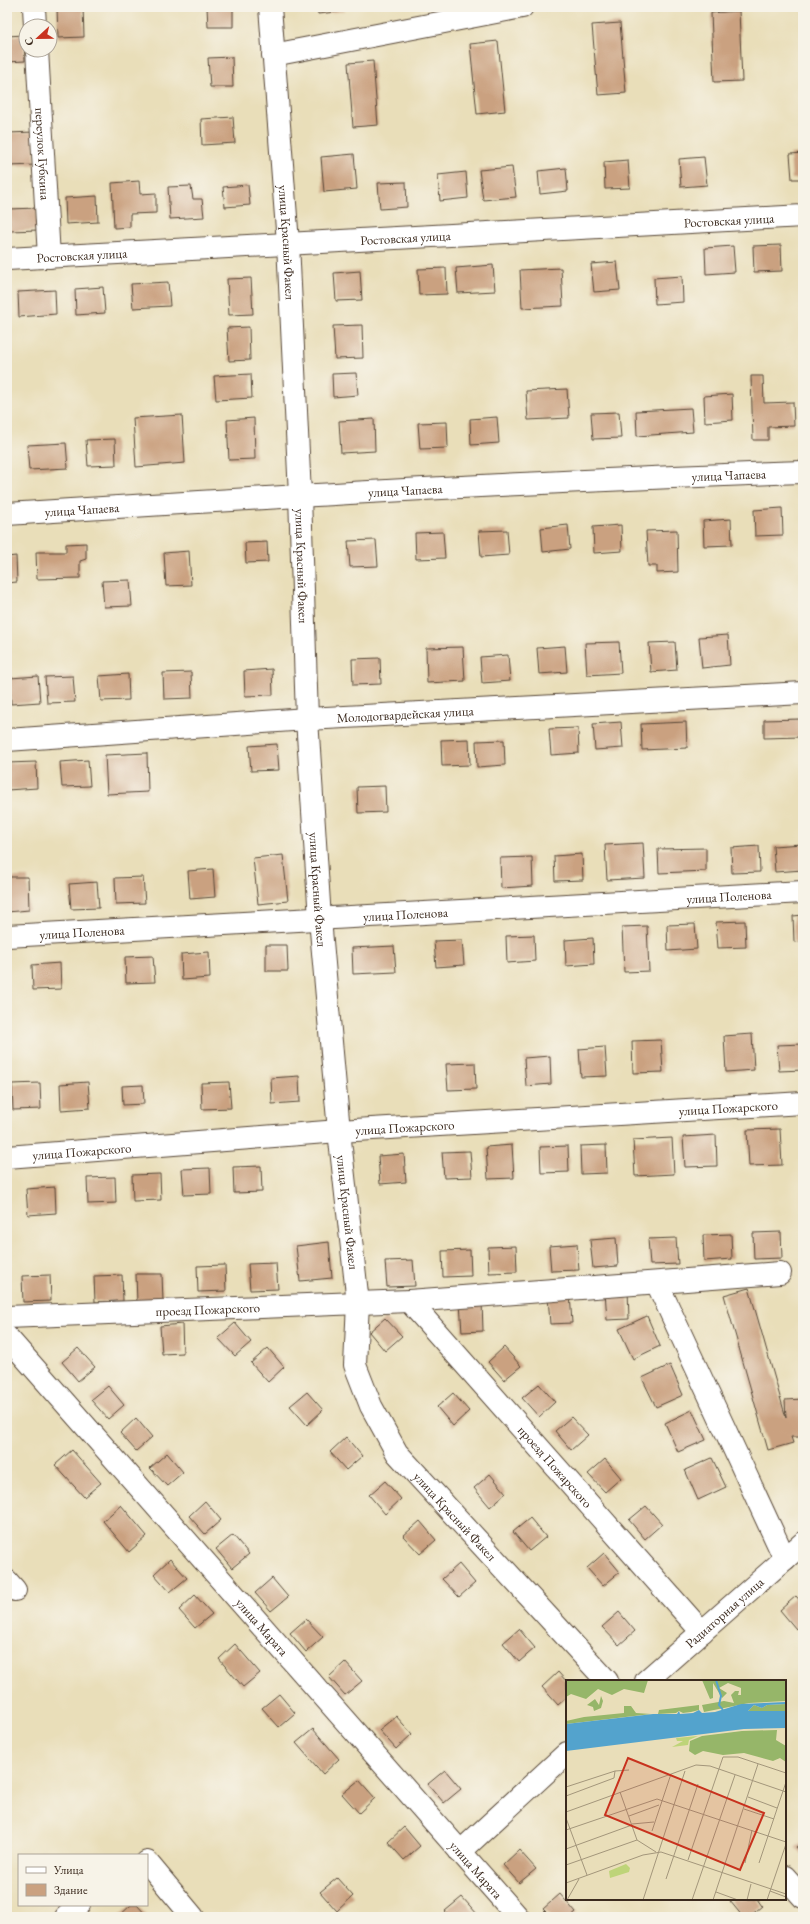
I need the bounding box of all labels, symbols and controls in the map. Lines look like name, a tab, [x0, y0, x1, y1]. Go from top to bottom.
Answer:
north arrow	[18, 18, 58, 58]
text: С	[21, 35, 37, 48]
street label: переулок Губкина	[32, 107, 54, 201]
street label: улица Красный Факел	[275, 184, 299, 300]
street label: Ростовская улица	[683, 209, 776, 231]
street label: Ростовская улица	[360, 226, 452, 248]
street label: Ростовская улица	[36, 244, 128, 266]
street label: улица Чапаева	[691, 465, 767, 485]
street label: улица Чапаева	[368, 479, 444, 501]
street label: улица Чапаева	[44, 498, 120, 520]
street label: улица Красный Факел	[292, 508, 313, 624]
street label: Молодогвардейская улица	[336, 702, 475, 726]
street label: улица Красный Факел	[306, 832, 331, 948]
street label: улица Поленова	[686, 885, 773, 907]
street label: улица Поленова	[362, 903, 449, 925]
street label: улица Поленова	[39, 921, 126, 943]
street label: улица Пожарского	[678, 1096, 778, 1119]
street label: улица Пожарского	[355, 1116, 455, 1139]
street label: улица Пожарского	[32, 1139, 132, 1163]
street label: улица Красный Факел	[333, 1154, 363, 1270]
street label: проезд Пожарского	[155, 1298, 260, 1320]
street label: проезд Пожарского	[515, 1422, 596, 1511]
street label: улица Красный Факел	[410, 1468, 500, 1564]
street label: Радиаторная улица	[681, 1573, 768, 1651]
street label: улица Марата	[232, 1594, 293, 1660]
inset map	[566, 1680, 786, 1900]
street label: улица Марата	[446, 1837, 507, 1903]
legend	[18, 1854, 148, 1906]
text: Улица	[53, 1862, 84, 1878]
text: Здание	[54, 1882, 88, 1898]

